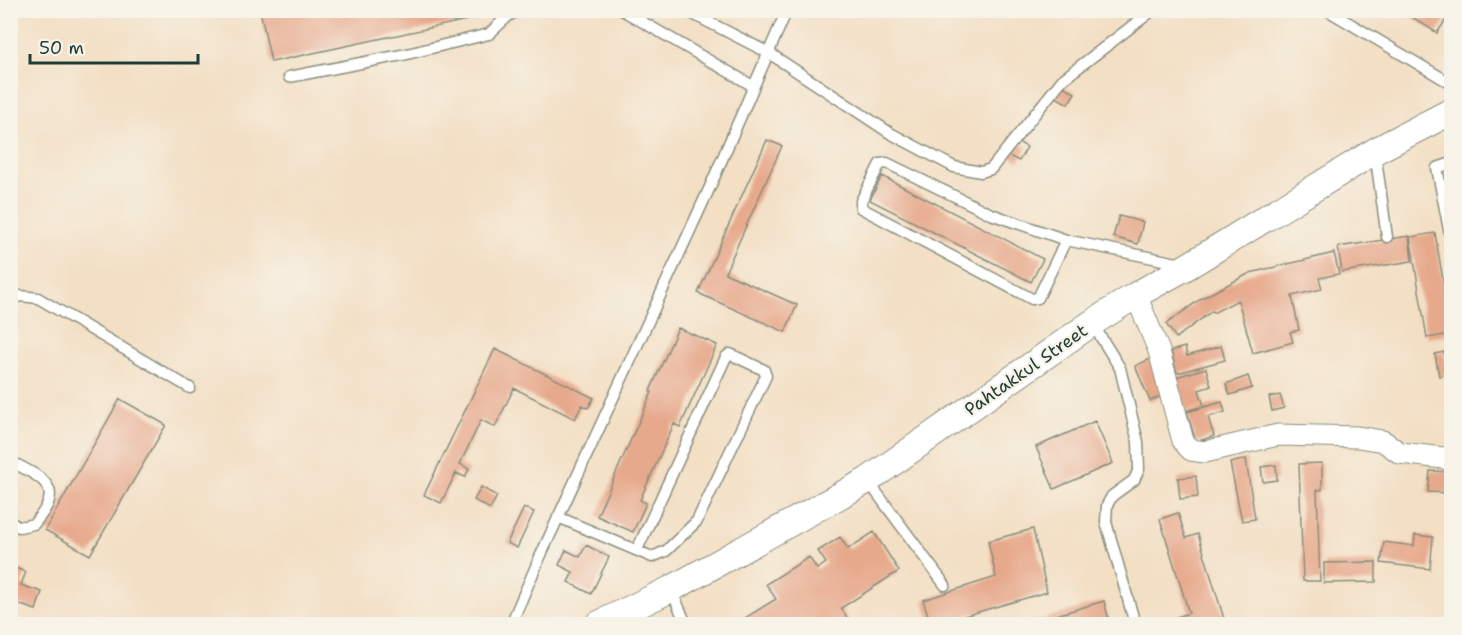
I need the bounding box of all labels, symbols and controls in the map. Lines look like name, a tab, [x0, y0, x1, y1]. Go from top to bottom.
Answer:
scale bar	[30, 27, 198, 65]
text: 50 m	[39, 36, 84, 60]
street label: Pahtakkul Street	[960, 318, 1092, 421]

